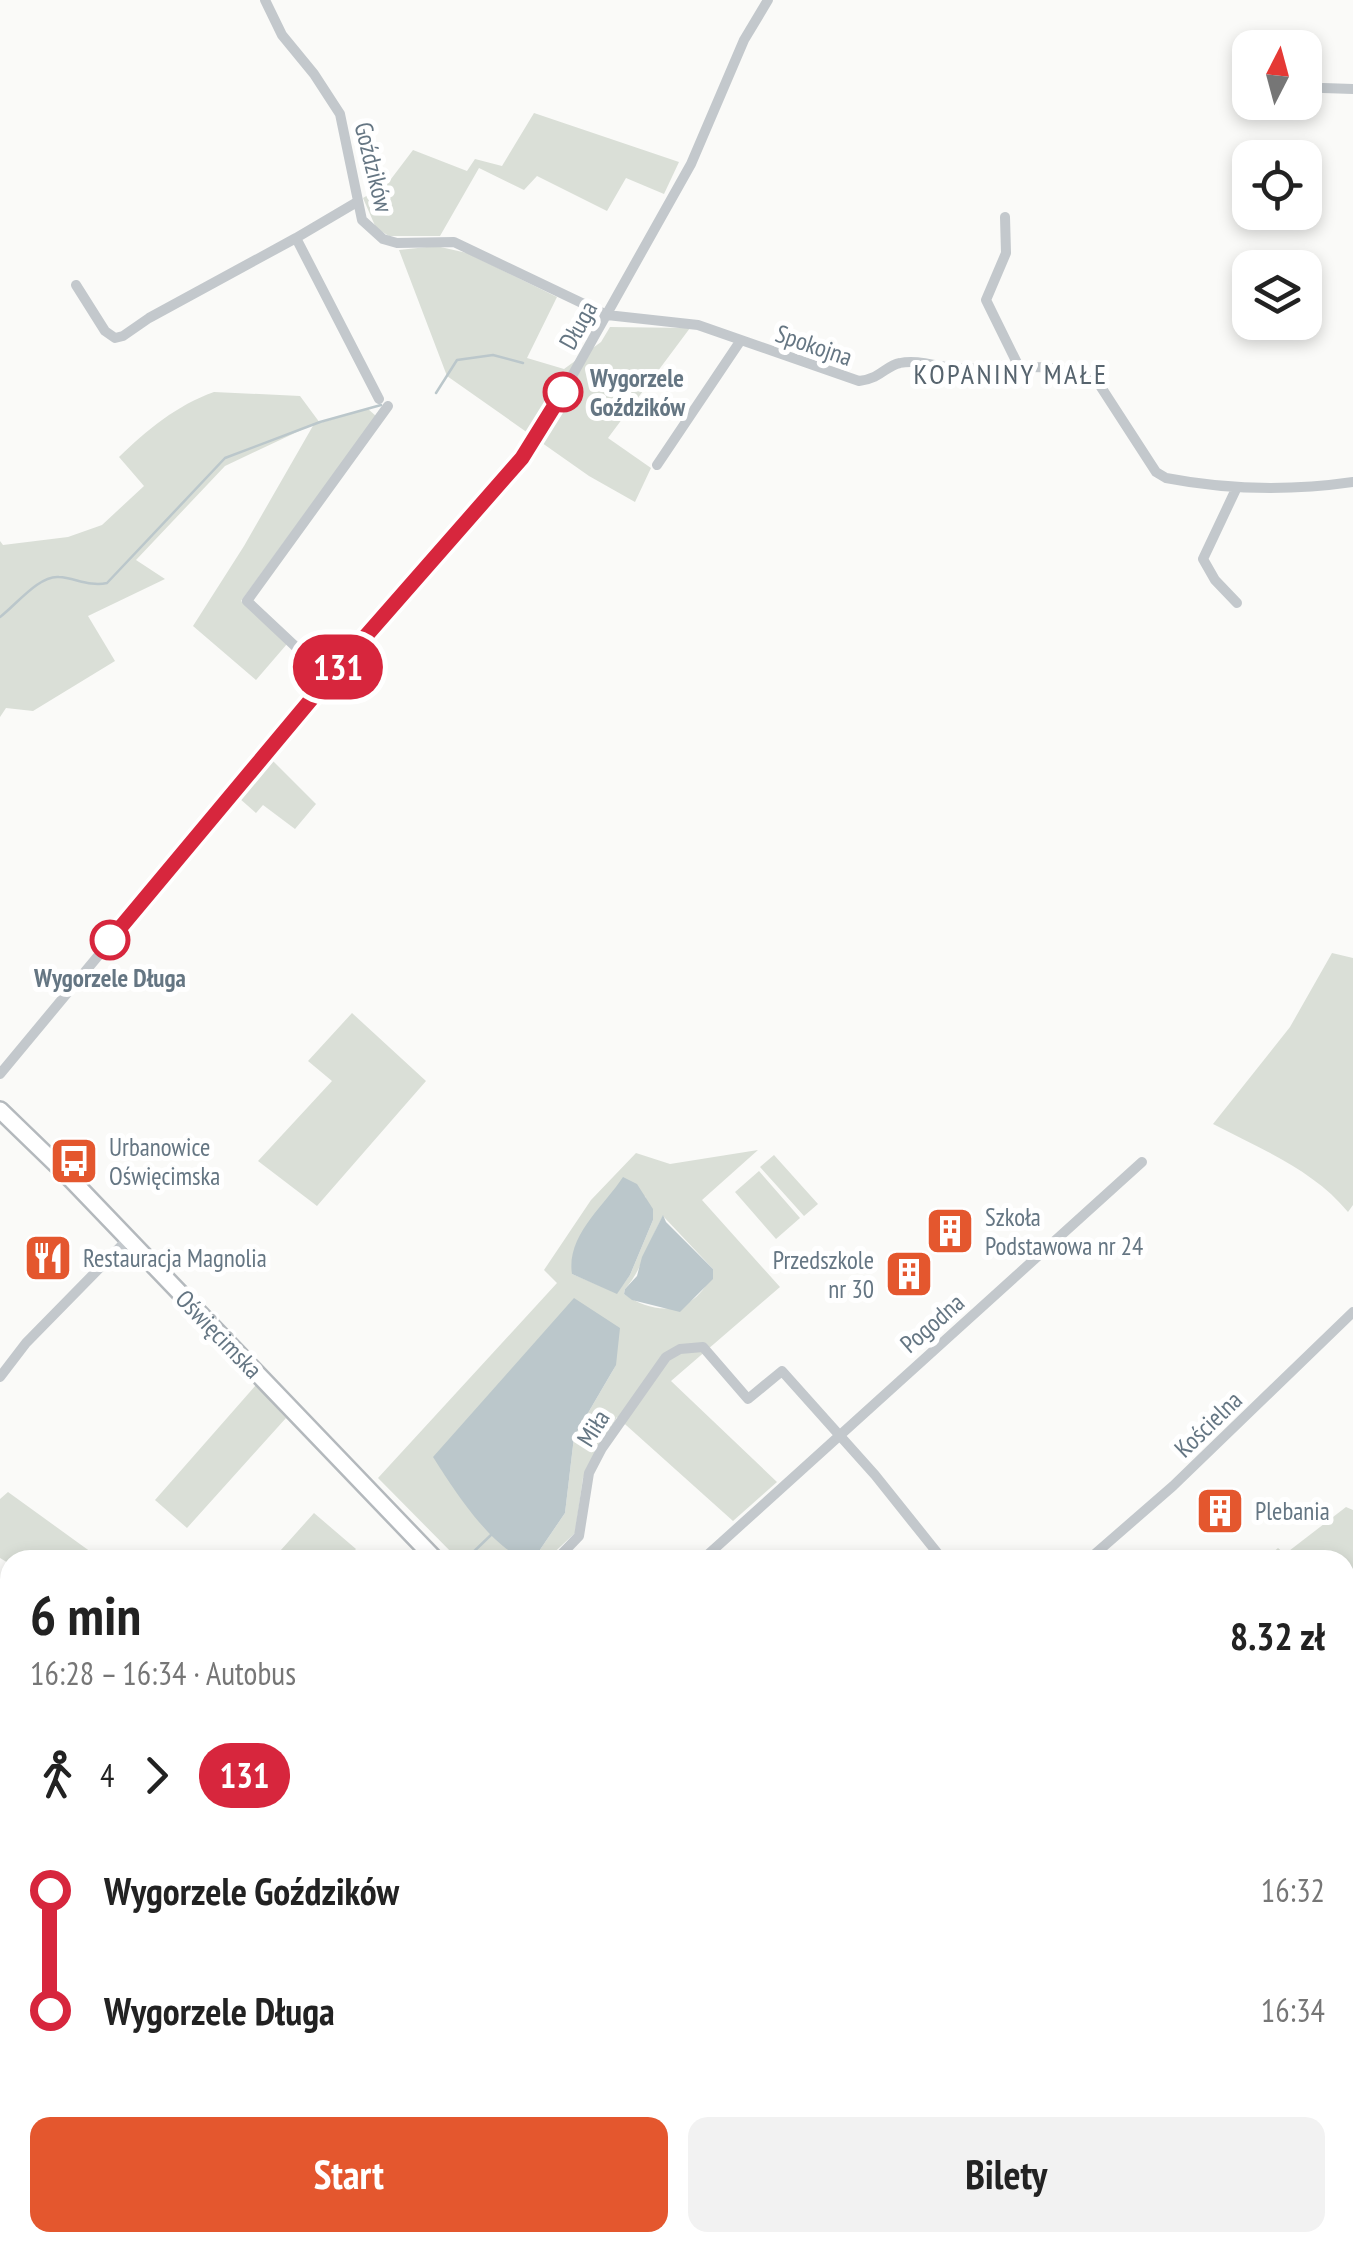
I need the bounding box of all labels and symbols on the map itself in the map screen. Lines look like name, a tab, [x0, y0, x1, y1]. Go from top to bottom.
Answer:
north arrow	[1232, 30, 1322, 120]
street label: Goździków	[347, 119, 401, 216]
street label: Długa	[552, 295, 604, 355]
street label: Spokojna	[771, 317, 857, 373]
district label: KOPANINY MAŁE	[913, 355, 1109, 392]
place label: Wygorzele Goździków	[589, 362, 686, 423]
marker: Wygorzele Goździków	[544, 373, 582, 411]
line badge: 131	[280, 634, 396, 700]
marker: Wygorzele Długa	[91, 921, 129, 959]
place label: Wygorzele Długa	[33, 962, 186, 994]
place label: Urbanowice Oświęcimska	[109, 1131, 220, 1192]
bus stop icon: Urbanowice Oświęcimska	[48, 1135, 100, 1187]
place label: Szkoła Podstawowa nr 24	[985, 1201, 1143, 1262]
building icon: Szkoła Podstawowa nr 24	[924, 1205, 976, 1257]
restaurant icon: Restauracja Magnolia	[22, 1232, 74, 1284]
place label: Restauracja Magnolia	[83, 1242, 267, 1274]
place label: Przedszkole nr 30	[773, 1244, 874, 1305]
building icon: Przedszkole nr 30	[883, 1248, 935, 1300]
street label: Oświęcimska	[169, 1283, 269, 1385]
street label: Pogodna	[893, 1286, 971, 1360]
street label: Kościelna	[1167, 1384, 1249, 1464]
street label: Miła	[570, 1404, 616, 1452]
building icon: Plebania	[1194, 1485, 1246, 1537]
place label: Plebania	[1255, 1495, 1330, 1527]

